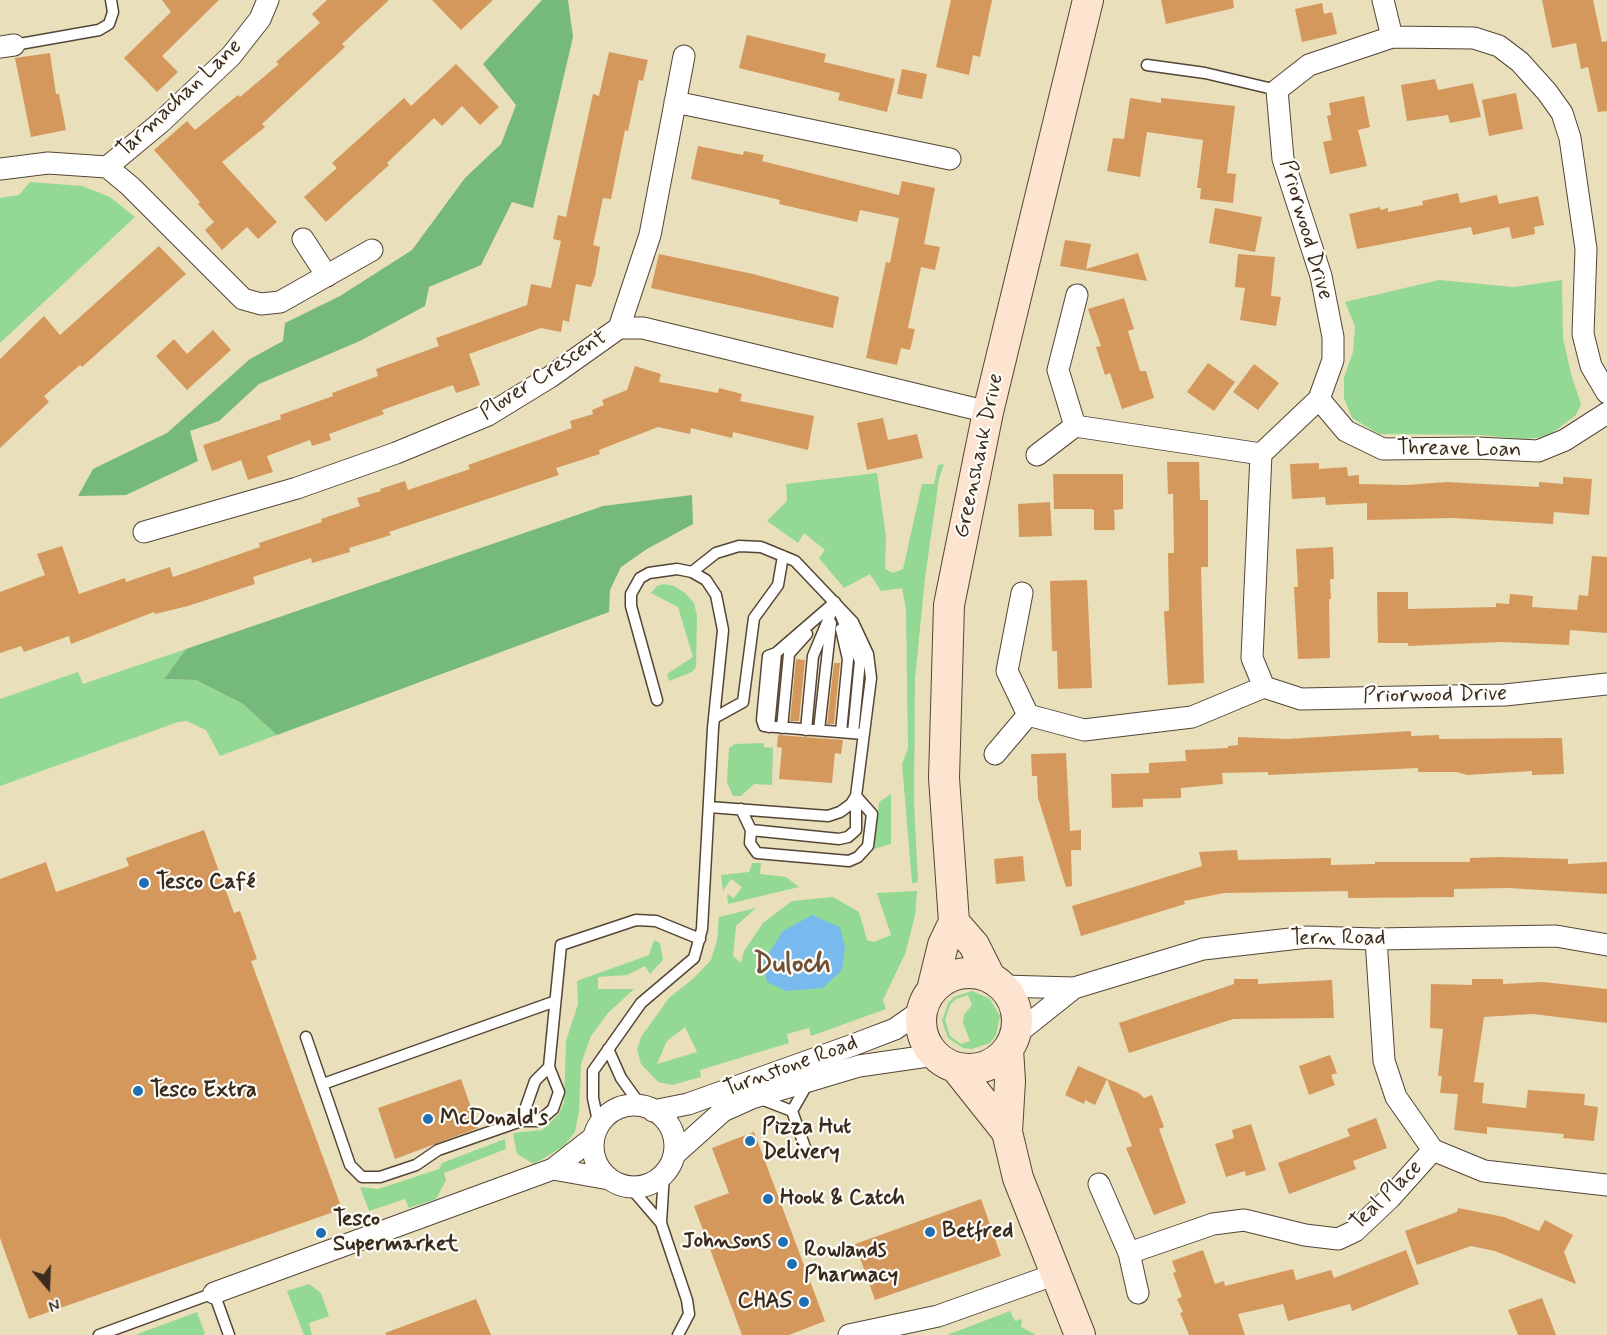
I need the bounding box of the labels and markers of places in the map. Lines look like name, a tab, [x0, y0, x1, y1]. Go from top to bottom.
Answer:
place label: Tesco Café	[156, 870, 255, 896]
marker: Tesco Café	[137, 876, 151, 890]
place label: Tesco Extra	[150, 1078, 257, 1104]
marker: Tesco Extra	[131, 1084, 145, 1098]
place label: McDonald's	[440, 1106, 548, 1132]
marker: McDonald's	[421, 1112, 435, 1126]
place label: Pizza Hut Delivery	[762, 1115, 851, 1166]
marker: Pizza Hut Delivery	[743, 1134, 757, 1148]
place label: Hook & Catch	[780, 1186, 905, 1212]
marker: Hook & Catch	[761, 1192, 775, 1206]
place label: Tesco Supermarket	[333, 1207, 459, 1258]
place label: Betfred	[942, 1219, 1013, 1245]
marker: Betfred	[923, 1225, 937, 1239]
marker: Tesco Supermarket	[314, 1226, 328, 1240]
place label: Johnsons	[682, 1229, 771, 1255]
marker: Johnsons	[776, 1235, 790, 1249]
place label: Rowlands Pharmacy	[804, 1238, 898, 1290]
marker: Rowlands Pharmacy	[785, 1257, 799, 1271]
place label: CHAS	[737, 1289, 792, 1315]
marker: CHAS	[797, 1295, 811, 1309]

